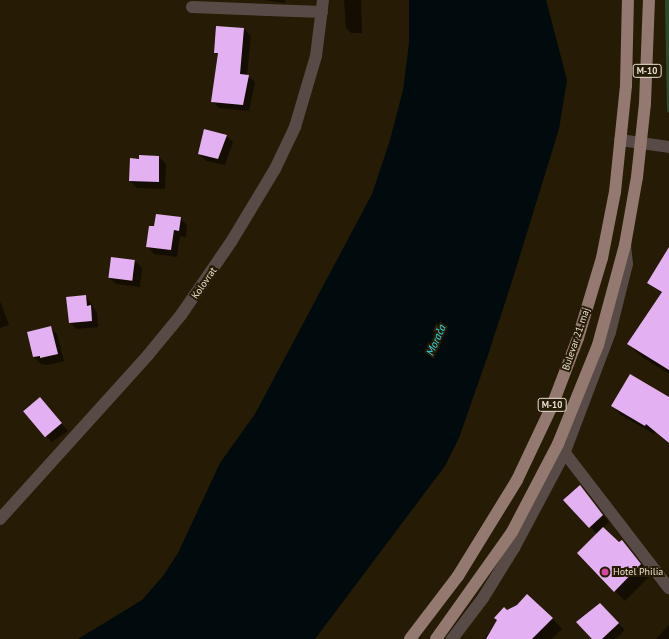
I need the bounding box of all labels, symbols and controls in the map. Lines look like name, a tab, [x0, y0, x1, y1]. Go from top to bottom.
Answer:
road number: M-10	[632, 64, 662, 78]
street label: Kolovrat	[189, 265, 219, 301]
street label: Bulevar 21. maj	[560, 306, 592, 372]
water label: Morača	[423, 323, 449, 357]
road number: M-10	[537, 398, 567, 412]
place label: Hotel Philia	[613, 566, 663, 578]
marker: Hotel Philia	[600, 567, 610, 577]

